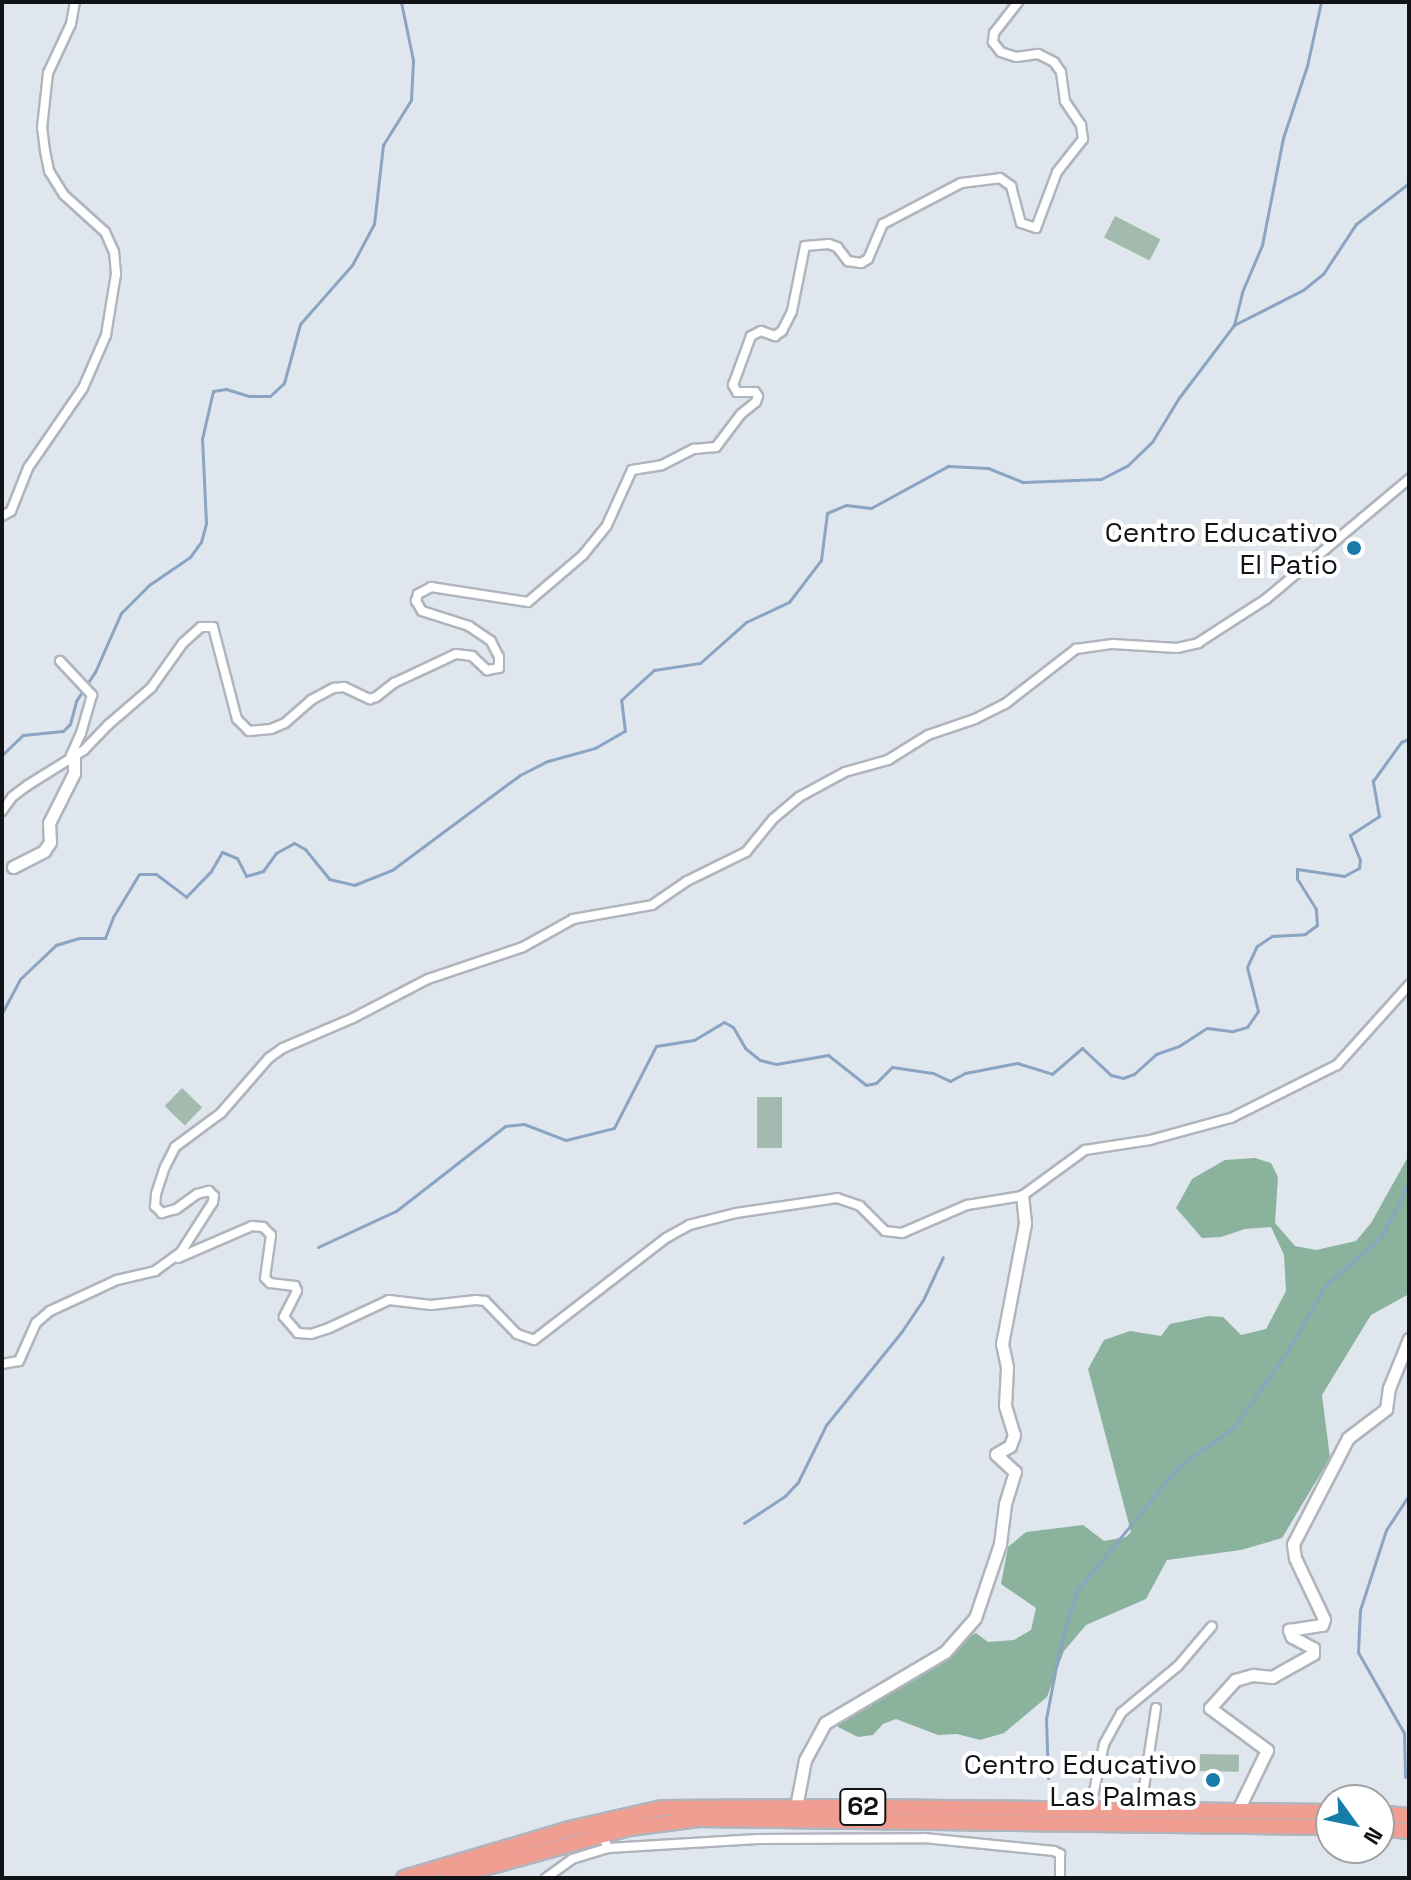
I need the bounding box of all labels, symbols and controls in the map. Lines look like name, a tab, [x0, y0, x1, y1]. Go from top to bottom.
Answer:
place label: Centro Educativo El Patio	[1105, 515, 1338, 581]
marker: Centro Educativo El Patio	[1345, 539, 1363, 557]
place label: Centro Educativo Las Palmas	[964, 1747, 1197, 1813]
marker: Centro Educativo Las Palmas	[1204, 1771, 1222, 1789]
north arrow	[1315, 1784, 1395, 1864]
road number: 62	[839, 1785, 887, 1829]
text: N	[1358, 1822, 1389, 1850]

